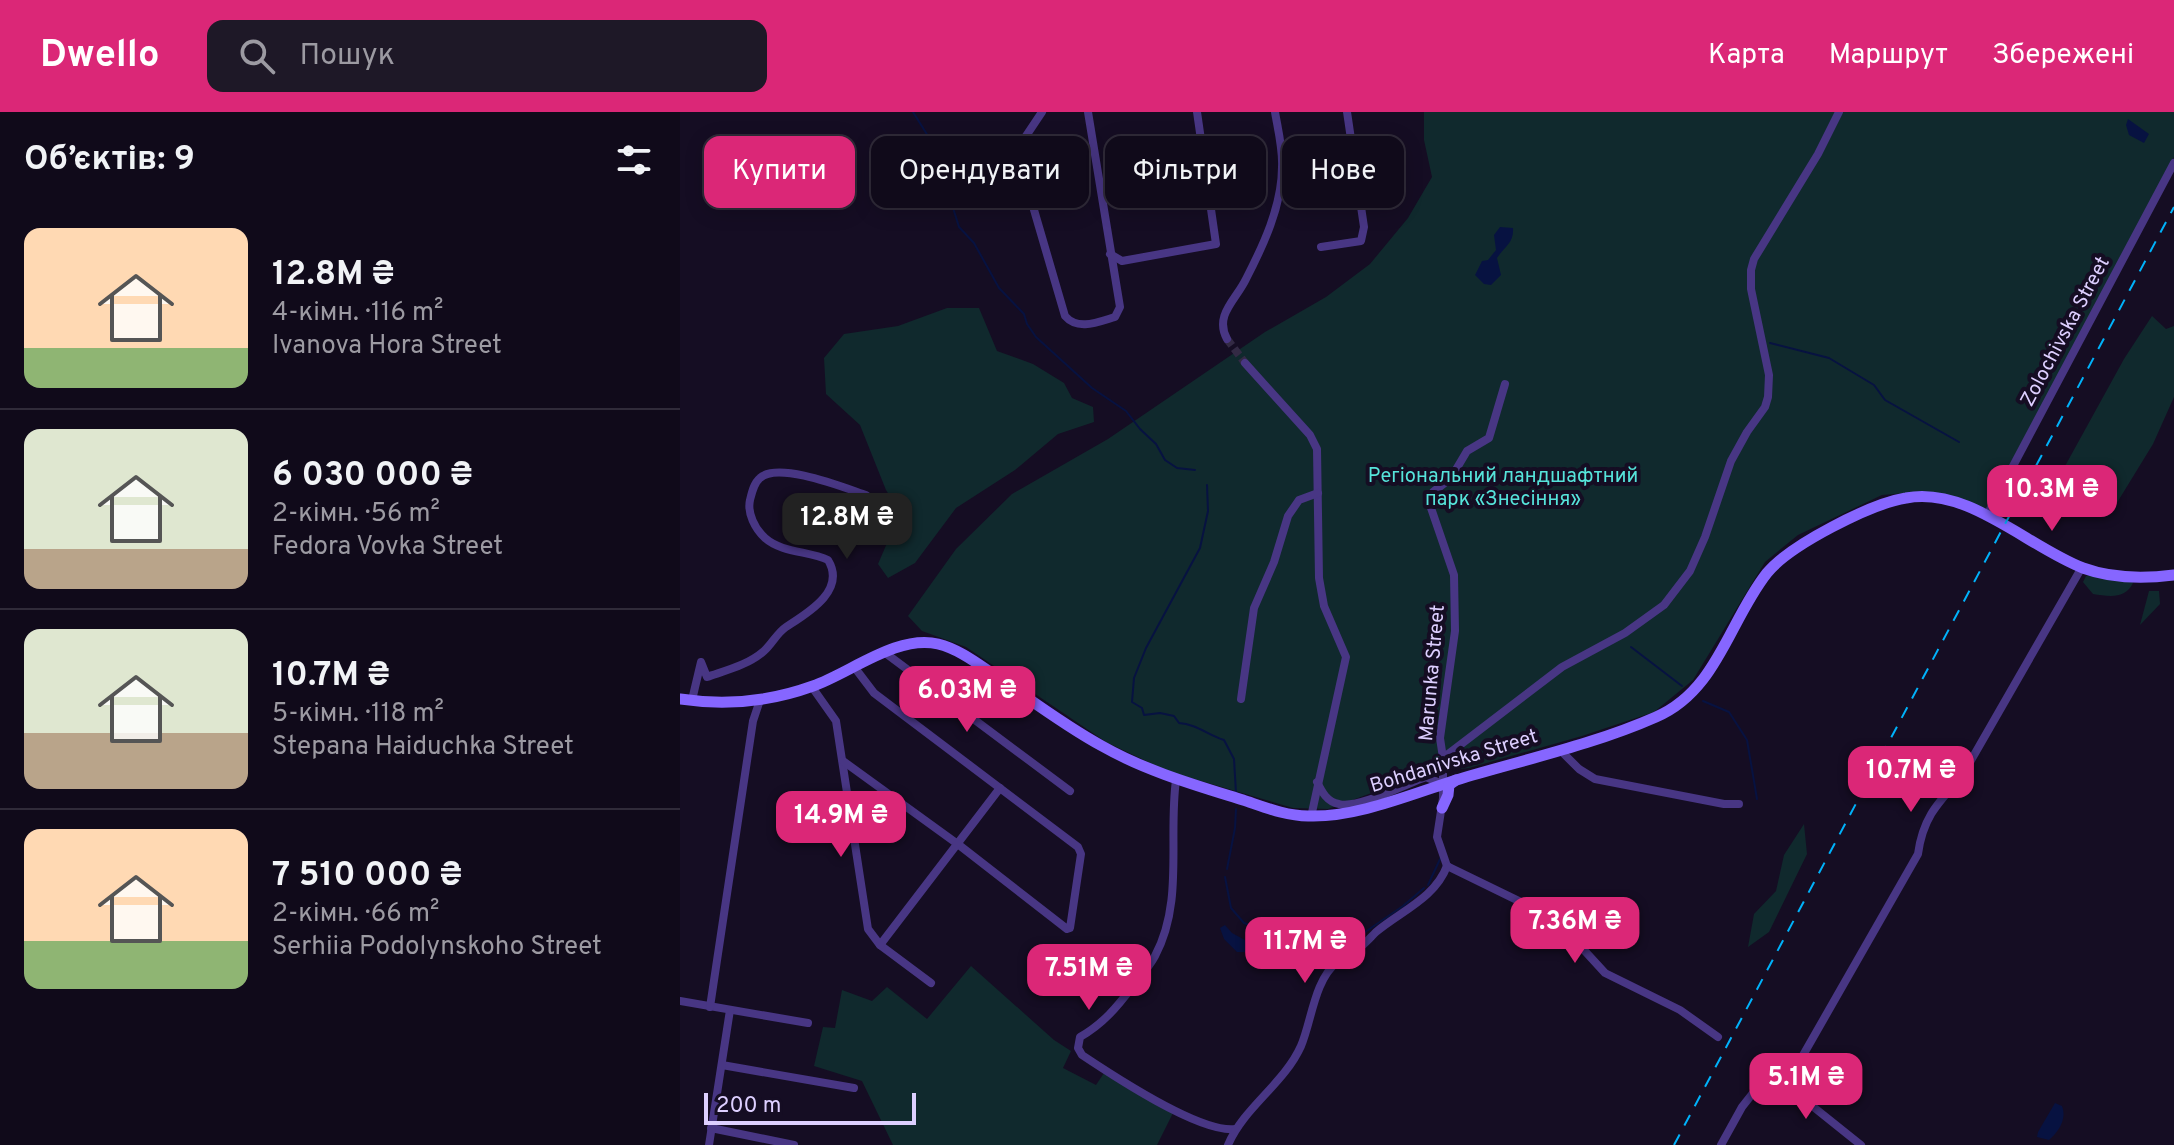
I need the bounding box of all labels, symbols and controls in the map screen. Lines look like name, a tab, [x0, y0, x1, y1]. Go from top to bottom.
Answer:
search box	[207, 20, 767, 92]
text: Dwello	[40, 32, 159, 81]
icon: search	[235, 34, 279, 78]
text: Пошук	[299, 38, 395, 75]
text: Карта	[1708, 38, 1785, 74]
text: Маршрут	[1829, 38, 1948, 74]
text: Збережені	[1992, 38, 2134, 74]
chip: Купити	[704, 136, 855, 208]
chip: Орендувати	[871, 136, 1089, 208]
chip: Фільтри	[1105, 136, 1266, 208]
chip: Нове	[1282, 136, 1404, 208]
icon: filters	[612, 138, 656, 182]
text: Об’єктів: 9	[24, 139, 195, 182]
street label: Zolochivska Street	[2015, 252, 2117, 412]
text: 12.8M ₴	[272, 254, 394, 297]
icon: home	[88, 260, 184, 356]
text: 4-кімн. · 116 m²	[272, 297, 443, 330]
text: Ivanova Hora Street	[272, 330, 502, 363]
text: 6 030 000 ₴	[272, 455, 473, 498]
icon: home	[88, 461, 184, 557]
park label: Регіональний ландшафтний парк «Знесіння»	[1368, 464, 1638, 513]
pin: 10.3M ₴	[1978, 465, 2126, 533]
text: 10.3M ₴	[2005, 474, 2099, 507]
pin: 12.8M ₴	[773, 493, 921, 561]
text: 2-кімн. · 56 m²	[272, 498, 440, 531]
text: 12.8M ₴	[800, 502, 894, 535]
text: Fedora Vovka Street	[272, 531, 503, 564]
street label: Marunka Street	[1414, 604, 1452, 742]
text: 10.7M ₴	[272, 655, 390, 698]
icon: home	[88, 661, 184, 757]
pin: 6.03M ₴	[893, 666, 1041, 734]
text: 6.03M ₴	[917, 675, 1017, 708]
text: 5-кімн. · 118 m²	[272, 698, 444, 731]
street label: Bohdanivska Street	[1367, 724, 1541, 800]
text: Stepana Haiduchka Street	[272, 731, 574, 764]
pin: 10.7M ₴	[1837, 746, 1985, 814]
text: 10.7M ₴	[1866, 755, 1956, 788]
pin: 14.9M ₴	[767, 791, 915, 859]
text: 14.9M ₴	[794, 800, 888, 833]
text: 7 510 000 ₴	[272, 855, 462, 898]
icon: home	[88, 861, 184, 957]
pin: 7.36M ₴	[1501, 897, 1649, 965]
text: 2-кімн. · 66 m²	[272, 898, 439, 931]
text: 7.36M ₴	[1528, 906, 1622, 939]
pin: 11.7M ₴	[1231, 917, 1379, 985]
text: 11.7M ₴	[1263, 926, 1347, 959]
text: Serhiia Podolynskoho Street	[272, 931, 602, 964]
pin: 7.51M ₴	[1015, 944, 1163, 1012]
text: 7.51M ₴	[1045, 953, 1133, 986]
pin: 5.1M ₴	[1741, 1053, 1871, 1121]
text: 5.1M ₴	[1767, 1062, 1845, 1095]
scale bar	[704, 1089, 916, 1125]
text: 200 m	[716, 1093, 781, 1120]

